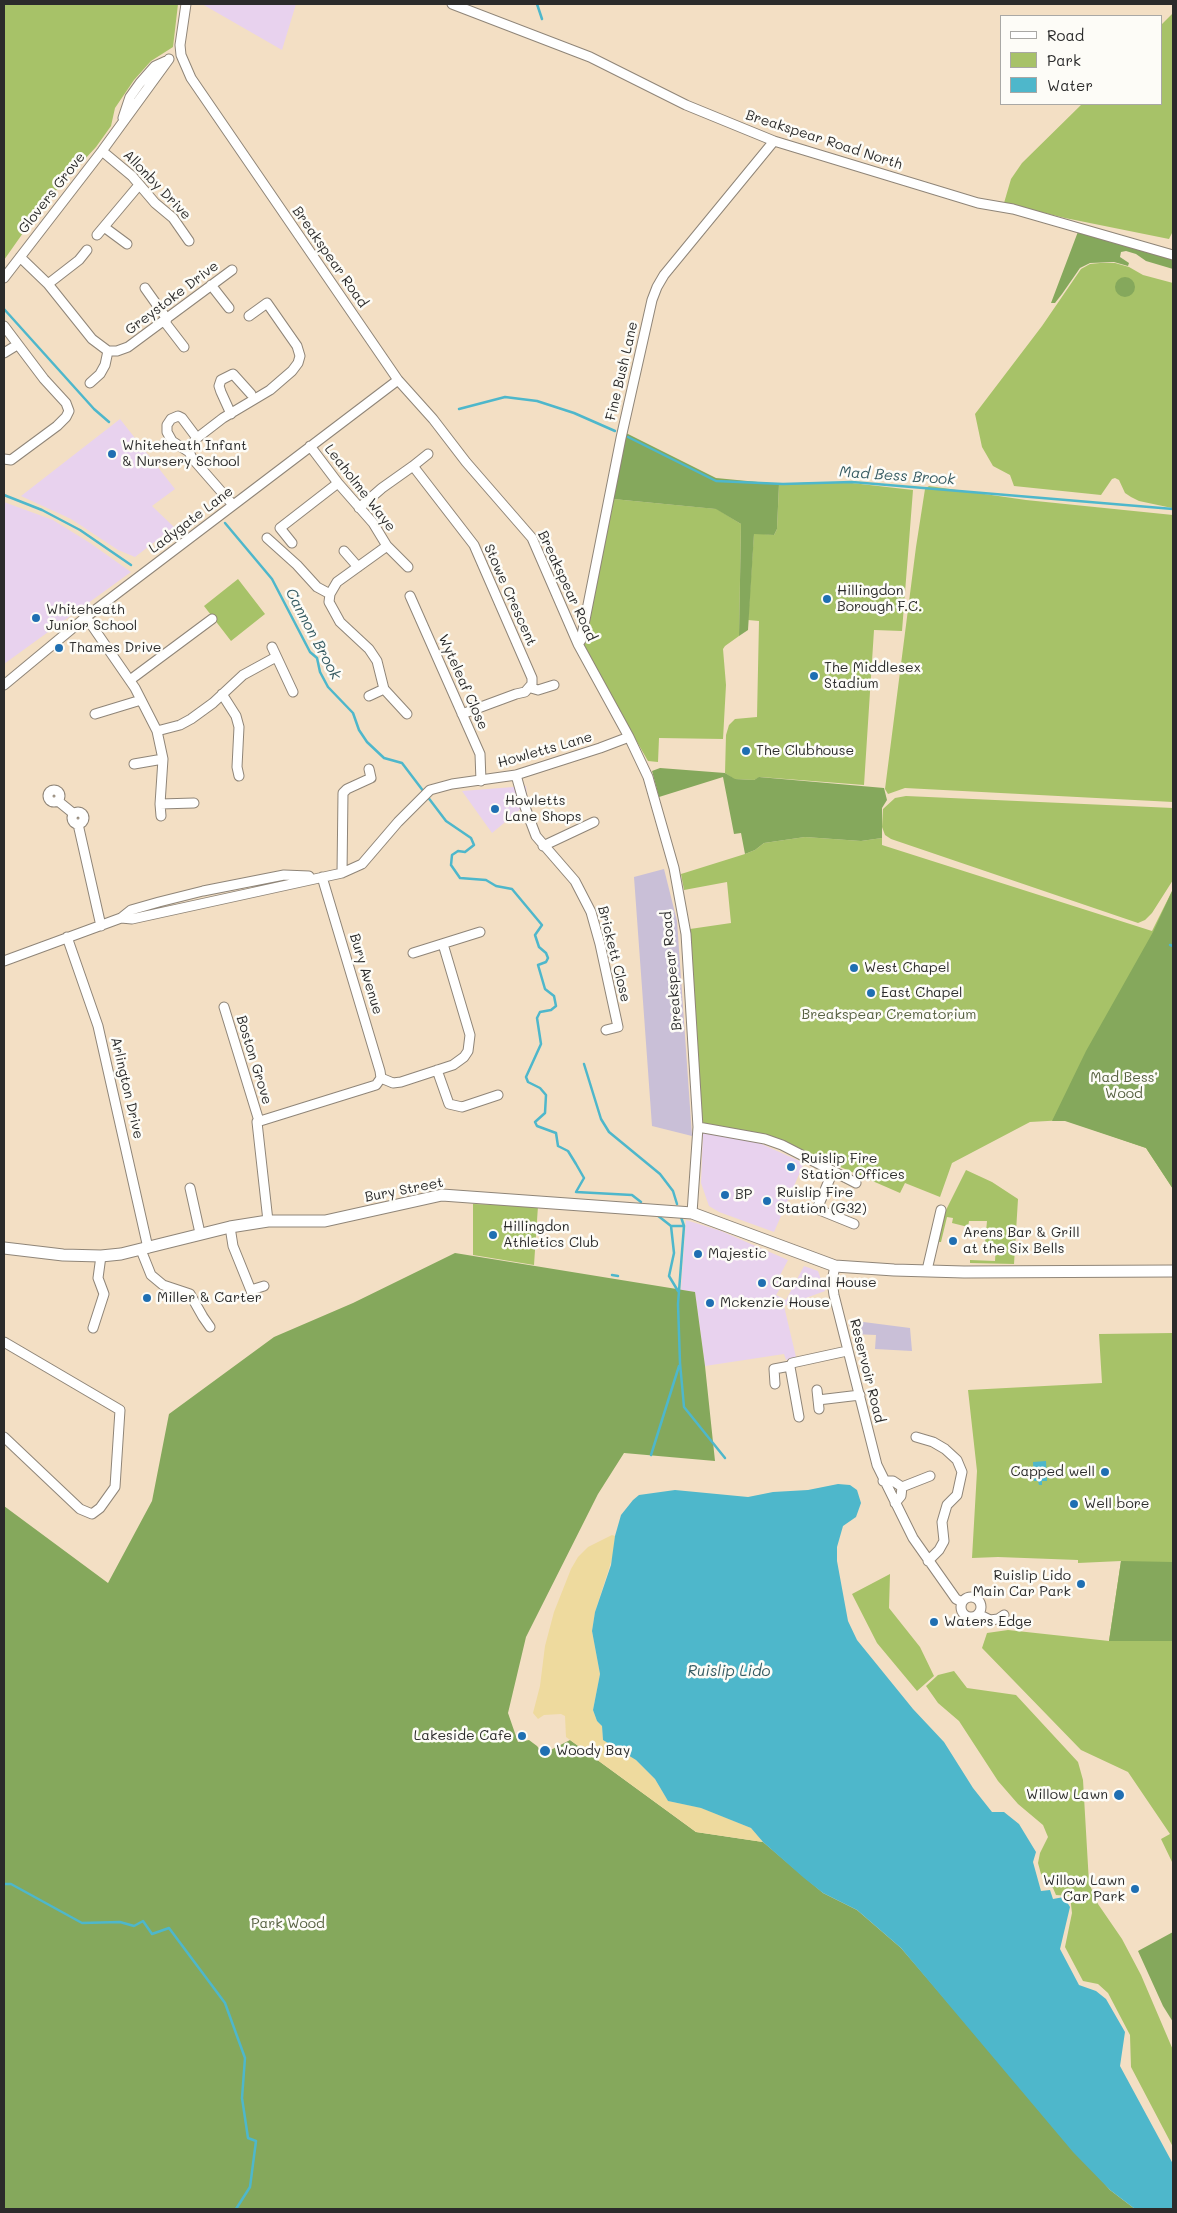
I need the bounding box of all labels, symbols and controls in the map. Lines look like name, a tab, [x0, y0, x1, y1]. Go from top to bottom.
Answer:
legend	[1000, 15, 1162, 105]
text: Road	[1047, 25, 1084, 45]
text: Park	[1047, 50, 1081, 70]
text: Water	[1047, 75, 1093, 95]
street label: Breakspear Road North	[743, 107, 905, 173]
street label: Allonby Drive	[120, 147, 194, 223]
street label: Glovers Grove	[15, 149, 89, 237]
street label: Breakspear Road	[289, 203, 371, 311]
street label: Greystoke Drive	[122, 258, 222, 338]
street label: Fine Bush Lane	[602, 320, 642, 422]
place label: Whiteheath Infant & Nursery School	[122, 438, 247, 471]
street label: Leaholme Waye	[321, 441, 399, 535]
marker: Whiteheath Infant & Nursery School	[106, 448, 118, 460]
water label: Mad Bess Brook	[838, 463, 956, 489]
street label: Ladygate Lane	[146, 483, 236, 557]
street label: Breakspear Road	[534, 528, 600, 644]
street label: Stowe Crescent	[480, 541, 540, 649]
place label: Hillingdon Borough F.C.	[837, 583, 922, 616]
water label: Cannon Brook	[281, 585, 345, 683]
marker: Hillingdon Borough F.C.	[821, 593, 833, 605]
place label: Whiteheath Junior School	[46, 602, 137, 634]
marker: Whiteheath Junior School	[30, 612, 42, 624]
street label: Wyteleaf Close	[434, 632, 492, 732]
place label: Thames Drive	[69, 640, 162, 656]
marker: Thames Drive	[53, 642, 65, 654]
place label: The Middlesex Stadium	[824, 660, 921, 692]
marker: The Middlesex Stadium	[808, 670, 820, 682]
street label: Howletts Lane	[496, 728, 594, 772]
place label: The Clubhouse	[756, 743, 854, 759]
marker: The Clubhouse	[740, 745, 752, 757]
place label: Howletts Lane Shops	[505, 793, 582, 826]
marker: Howletts Lane Shops	[489, 803, 501, 815]
street label: Brickett Close	[594, 904, 634, 1004]
street label: Breakspear Road	[658, 911, 686, 1031]
street label: Bury Avenue	[346, 932, 386, 1016]
place label: West Chapel	[864, 960, 950, 976]
marker: West Chapel	[848, 962, 860, 974]
place label: East Chapel	[881, 985, 963, 1001]
marker: East Chapel	[865, 987, 877, 999]
park label: Breakspear Crematorium	[801, 1007, 977, 1023]
street label: Boston Grove	[232, 1013, 276, 1107]
street label: Arlington Drive	[107, 1035, 147, 1141]
park label: Mad Bess' Wood	[1090, 1070, 1158, 1102]
place label: Ruislip Fire Station Offices	[801, 1151, 905, 1184]
marker: Ruislip Fire Station Offices	[785, 1161, 797, 1173]
street label: Bury Street	[363, 1174, 445, 1206]
place label: Ruislip Fire Station (G32)	[777, 1185, 867, 1218]
place label: BP	[735, 1187, 752, 1203]
marker: BP	[719, 1189, 731, 1201]
marker: Ruislip Fire Station (G32)	[761, 1195, 773, 1207]
place label: Hillingdon Athletics Club	[503, 1219, 599, 1252]
place label: Arens Bar & Grill at the Six Bells	[963, 1225, 1080, 1258]
marker: Hillingdon Athletics Club	[487, 1229, 499, 1241]
marker: Arens Bar & Grill at the Six Bells	[947, 1235, 959, 1247]
place label: Majestic	[708, 1246, 767, 1262]
marker: Majestic	[692, 1248, 704, 1260]
place label: Cardinal House	[772, 1275, 877, 1291]
marker: Cardinal House	[756, 1277, 768, 1289]
place label: Miller & Carter	[157, 1290, 262, 1306]
marker: Miller & Carter	[141, 1292, 153, 1304]
place label: Mckenzie House	[720, 1295, 830, 1311]
marker: Mckenzie House	[704, 1297, 716, 1309]
street label: Reservoir Road	[846, 1317, 888, 1425]
place label: Capped well	[1010, 1464, 1095, 1480]
marker: Capped well	[1099, 1466, 1111, 1478]
place label: Well bore	[1084, 1496, 1149, 1512]
marker: Well bore	[1068, 1498, 1080, 1510]
place label: Ruislip Lido Main Car Park	[973, 1568, 1071, 1600]
marker: Ruislip Lido Main Car Park	[1075, 1578, 1087, 1590]
place label: Waters Edge	[944, 1614, 1032, 1630]
marker: Waters Edge	[928, 1616, 940, 1628]
water label: Ruislip Lido	[688, 1662, 770, 1680]
place label: Lakeside Cafe	[414, 1728, 512, 1744]
marker: Lakeside Cafe	[516, 1730, 528, 1742]
place label: Woody Bay	[556, 1743, 630, 1759]
marker: Woody Bay	[538, 1744, 552, 1758]
place label: Willow Lawn	[1026, 1787, 1108, 1803]
marker: Willow Lawn	[1112, 1788, 1126, 1802]
place label: Willow Lawn Car Park	[1043, 1873, 1125, 1905]
marker: Willow Lawn Car Park	[1129, 1883, 1141, 1895]
park label: Park Wood	[251, 1916, 325, 1932]

